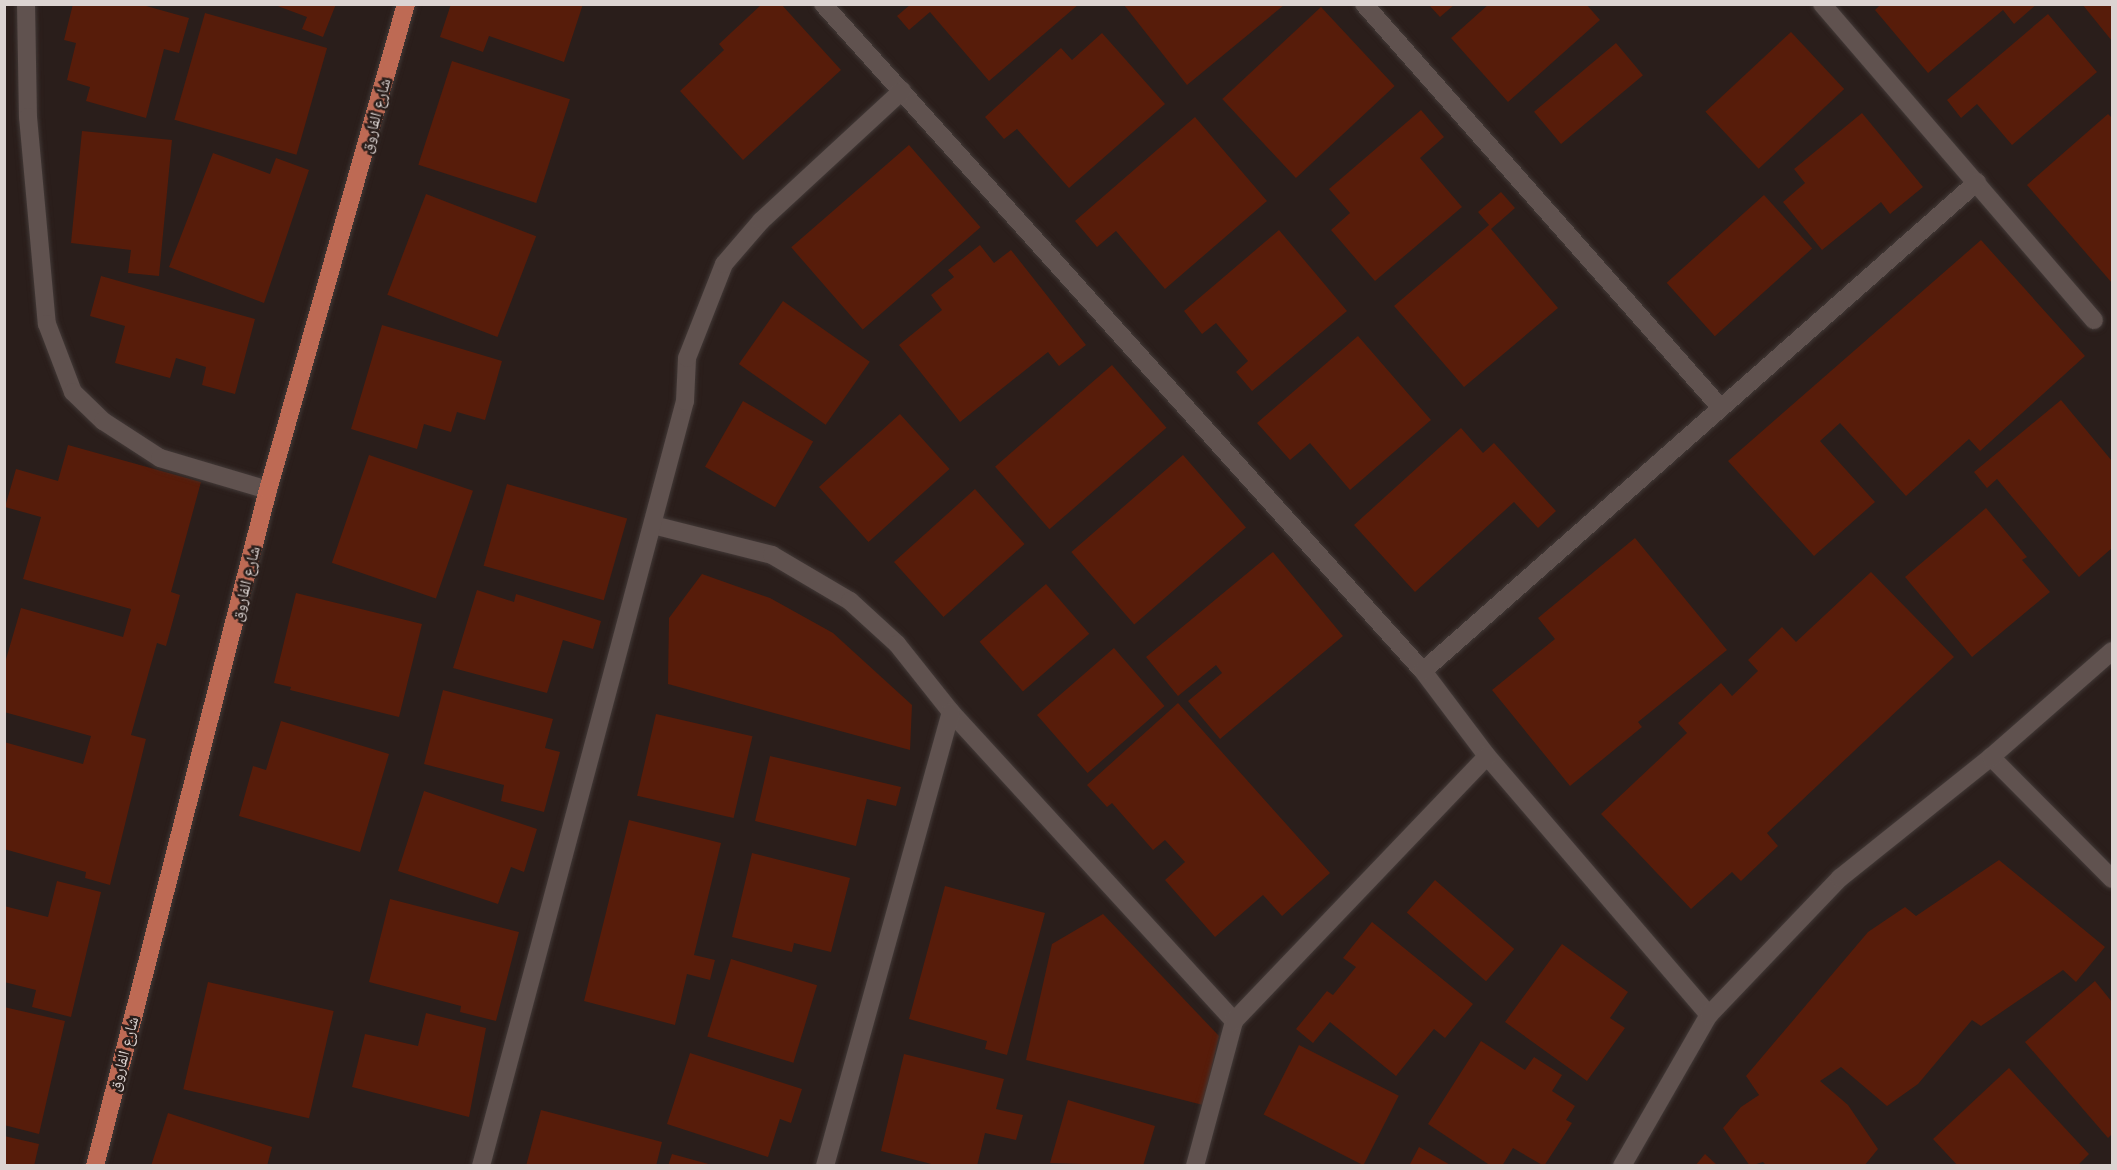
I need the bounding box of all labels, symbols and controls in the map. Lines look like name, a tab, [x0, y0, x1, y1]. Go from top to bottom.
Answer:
street label: شارع الفاروق	[357, 76, 395, 156]
street label: شارع الفاروق	[227, 544, 265, 624]
street label: شارع الفاروق	[105, 1014, 143, 1094]

